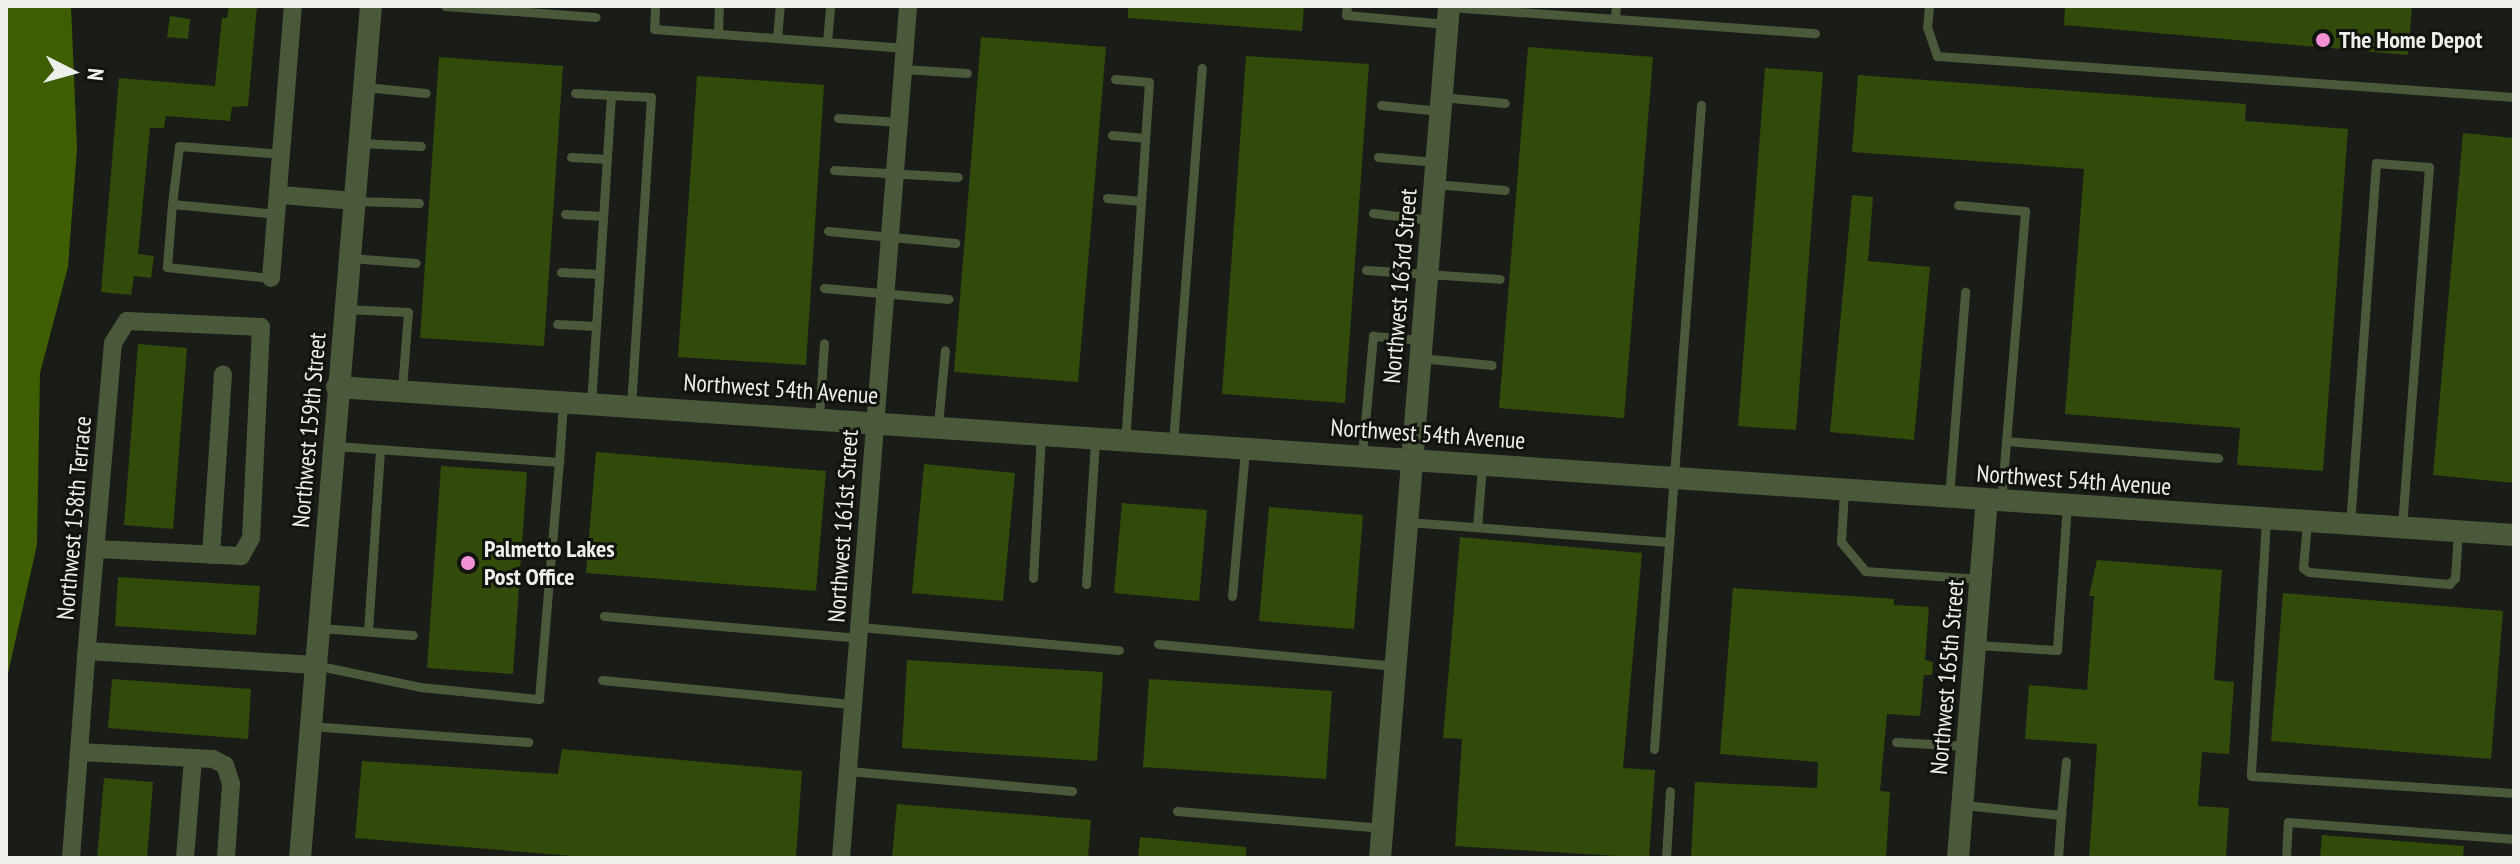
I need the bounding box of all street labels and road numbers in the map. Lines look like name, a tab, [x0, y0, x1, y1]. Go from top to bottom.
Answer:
street label: Northwest 163rd Street	[1377, 187, 1423, 385]
street label: Northwest 159th Street	[286, 331, 332, 529]
street label: Northwest 54th Avenue	[682, 368, 880, 410]
street label: Northwest 54th Avenue	[1329, 413, 1527, 455]
street label: Northwest 158th Terrace	[51, 415, 97, 621]
street label: Northwest 161st Street	[822, 429, 864, 623]
street label: Northwest 54th Avenue	[1975, 459, 2173, 501]
street label: Northwest 165th Street	[1924, 578, 1970, 776]

